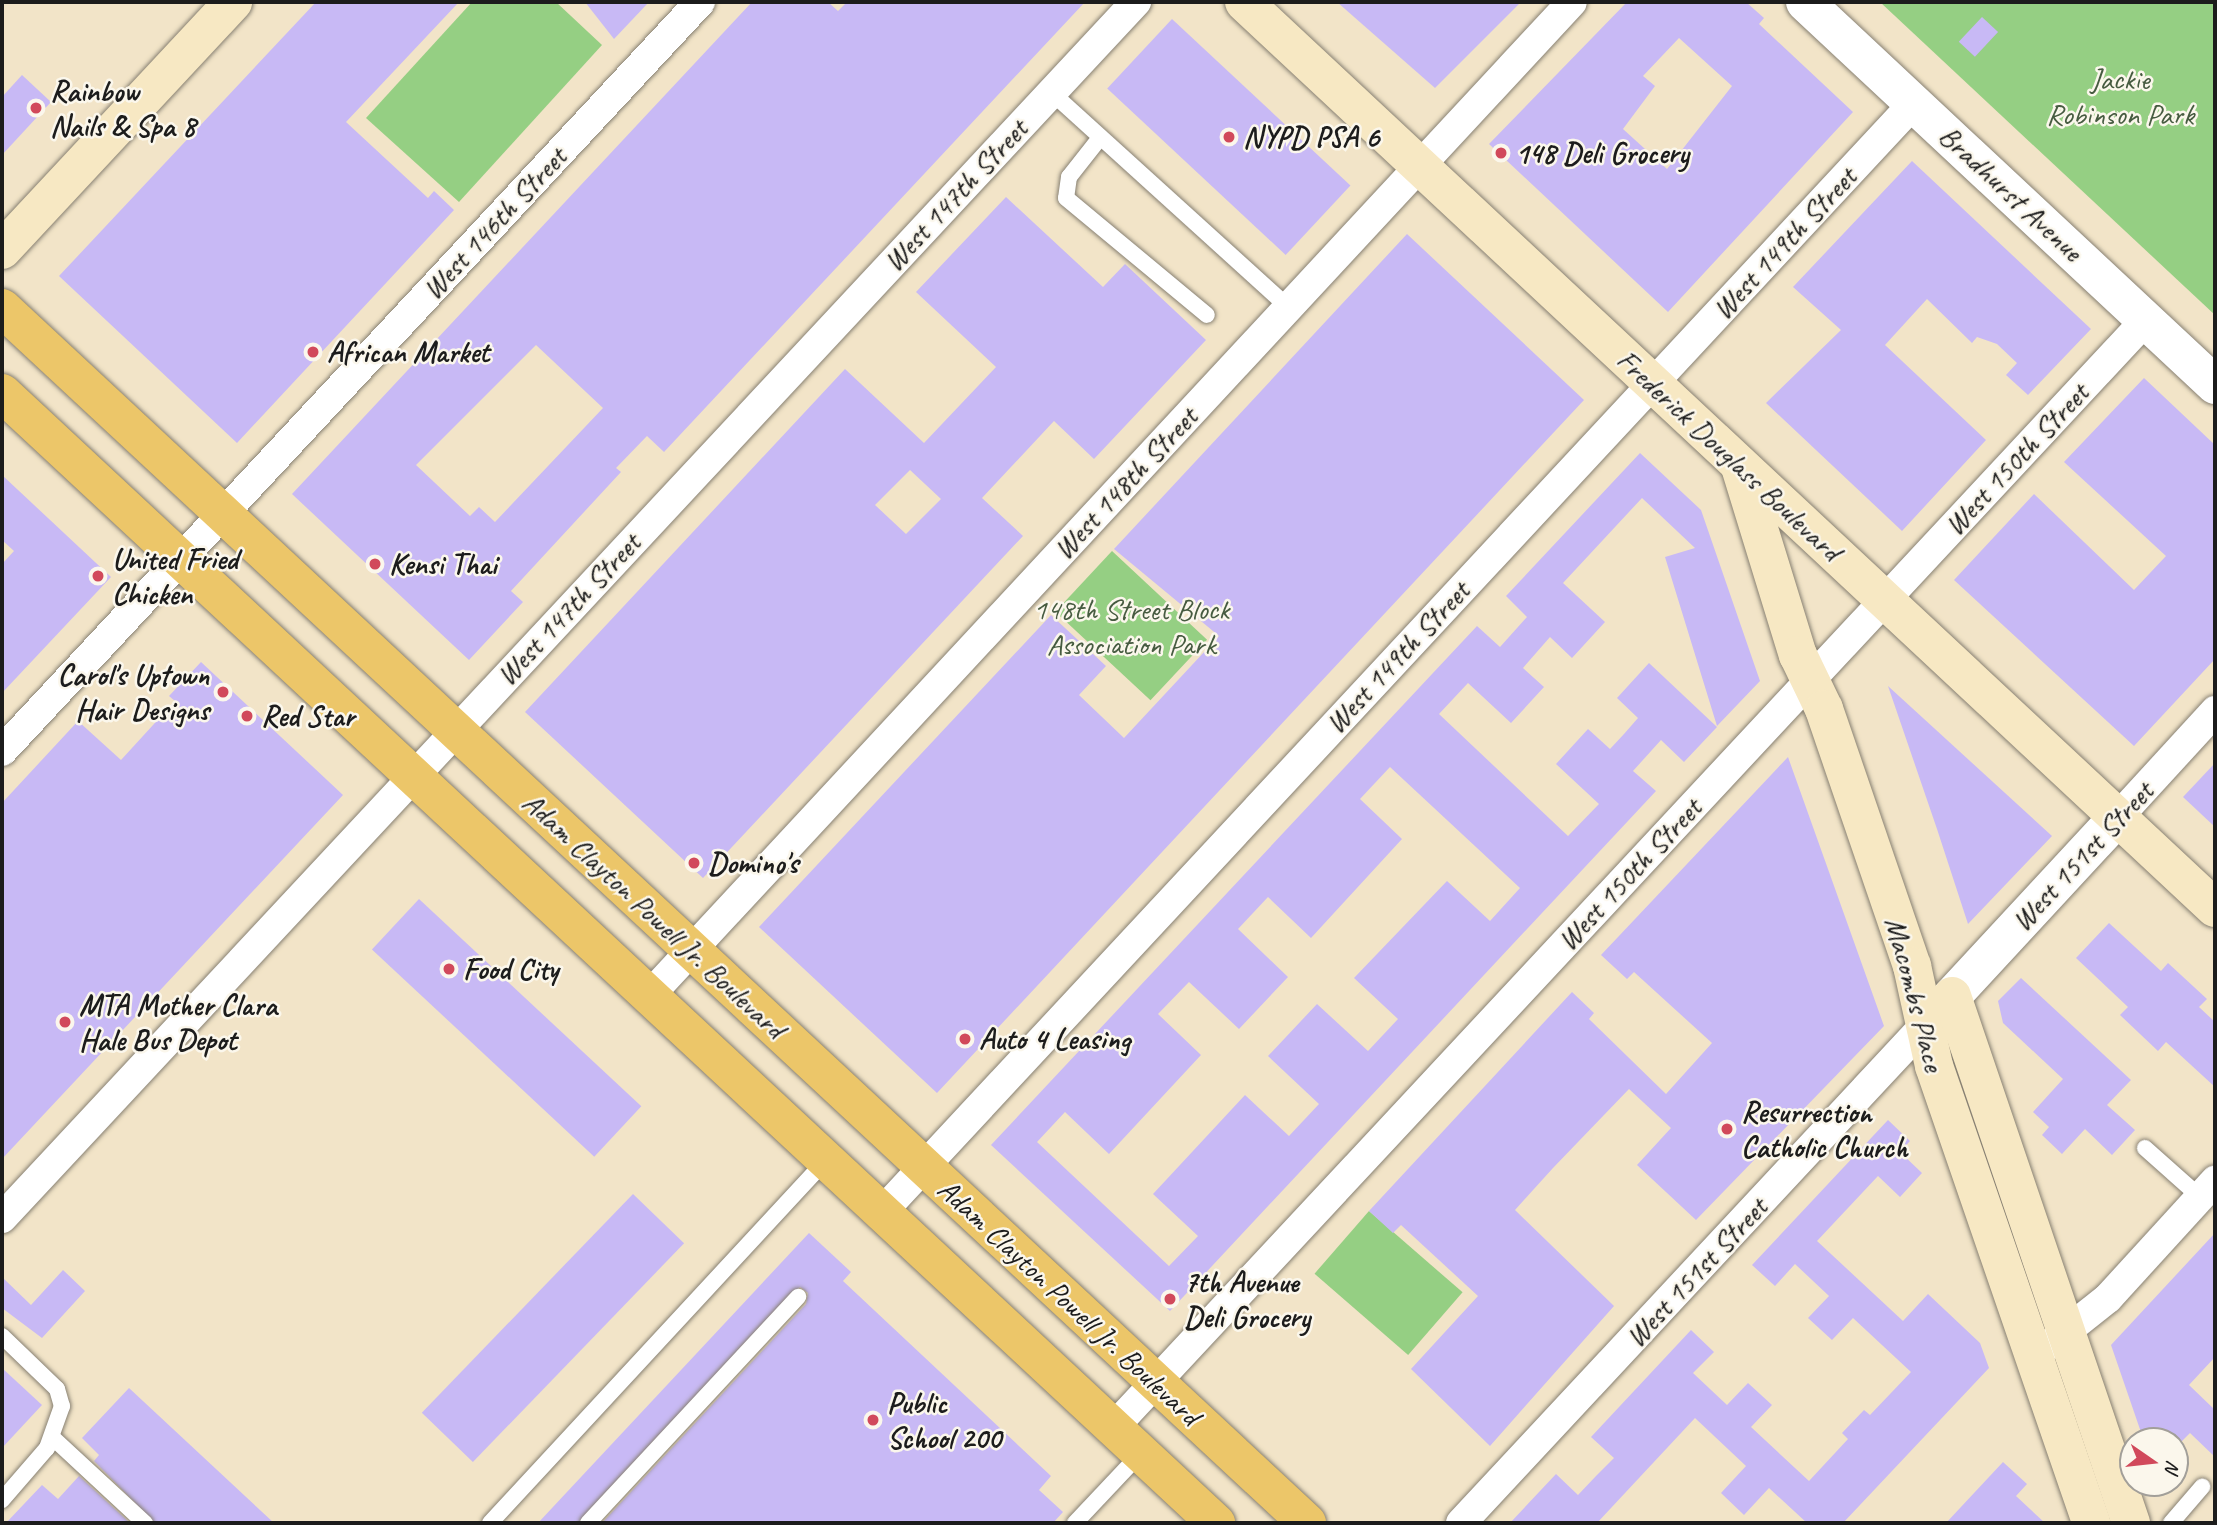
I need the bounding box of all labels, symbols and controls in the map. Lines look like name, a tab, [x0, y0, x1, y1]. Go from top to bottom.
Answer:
park label: Jackie Robinson Park	[2046, 61, 2194, 132]
place label: Rainbow Nails & Spa 8	[50, 73, 195, 144]
marker: Rainbow Nails & Spa 8	[28, 100, 44, 116]
street label: West 147th Street	[875, 111, 1035, 279]
street label: Bradhurst Avenue	[1932, 117, 2090, 269]
place label: NYPD PSA 6	[1243, 119, 1379, 155]
marker: NYPD PSA 6	[1221, 129, 1237, 145]
place label: 148 Deli Grocery	[1515, 135, 1688, 171]
street label: West 146th Street	[414, 139, 574, 307]
marker: 148 Deli Grocery	[1493, 145, 1509, 161]
street label: West 149th Street	[1704, 159, 1864, 327]
place label: African Market	[327, 334, 490, 370]
street label: Frederick Douglass Boulevard	[1609, 342, 1849, 568]
marker: African Market	[305, 344, 321, 360]
street label: West 150th Street	[1936, 375, 2096, 543]
street label: West 148th Street	[1045, 399, 1205, 567]
street label: West 147th Street	[488, 525, 648, 693]
place label: United Fried Chicken	[112, 541, 238, 612]
place label: Kensi Thai	[389, 546, 498, 582]
marker: Kensi Thai	[367, 556, 383, 572]
marker: United Fried Chicken	[90, 568, 106, 584]
street label: West 149th Street	[1317, 573, 1477, 741]
park label: 148th Street Block Association Park	[1033, 591, 1229, 662]
place label: Carol's Uptown Hair Designs	[57, 657, 209, 728]
marker: Carol's Uptown Hair Designs	[215, 684, 231, 700]
place label: Red Star	[261, 698, 356, 734]
marker: Red Star	[239, 708, 255, 724]
street label: West 151st Street	[2003, 773, 2161, 939]
street label: Adam Clayton Powell Jr. Boulevard	[515, 784, 793, 1046]
street label: West 150th Street	[1549, 790, 1709, 958]
place label: Domino's	[708, 845, 798, 881]
marker: Domino's	[686, 855, 702, 871]
street label: Macombs Place	[1877, 913, 1953, 1075]
place label: Food City	[463, 951, 558, 987]
marker: Food City	[441, 961, 457, 977]
place label: MTA Mother Clara Hale Bus Depot	[79, 987, 277, 1058]
marker: MTA Mother Clara Hale Bus Depot	[57, 1014, 73, 1030]
place label: Auto 4 Leasing	[979, 1021, 1130, 1057]
marker: Auto 4 Leasing	[957, 1031, 973, 1047]
place label: Resurrection Catholic Church	[1741, 1094, 1909, 1164]
marker: Resurrection Catholic Church	[1719, 1121, 1735, 1137]
street label: Adam Clayton Powell Jr. Boulevard	[930, 1171, 1208, 1433]
street label: West 151st Street	[1617, 1189, 1775, 1355]
place label: 7th Avenue Deli Grocery	[1184, 1264, 1309, 1334]
marker: 7th Avenue Deli Grocery	[1162, 1291, 1178, 1307]
place label: Public School 200	[887, 1385, 1001, 1456]
marker: Public School 200	[865, 1412, 881, 1428]
north arrow	[2119, 1427, 2189, 1497]
text: N	[2159, 1458, 2186, 1475]

